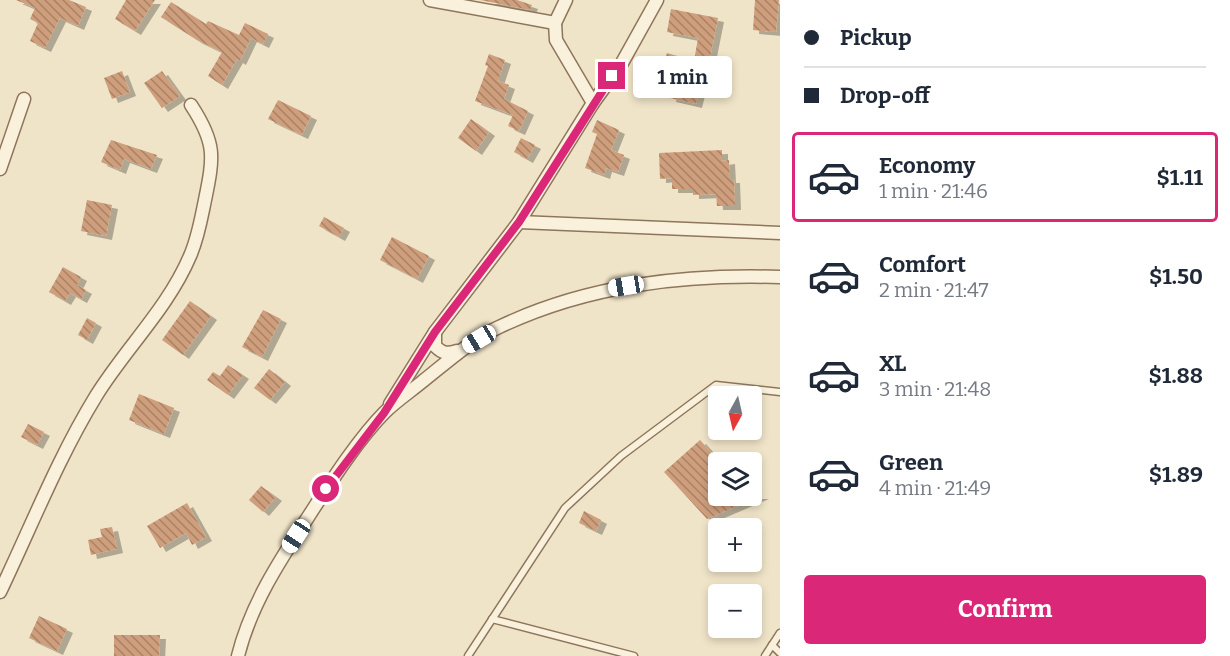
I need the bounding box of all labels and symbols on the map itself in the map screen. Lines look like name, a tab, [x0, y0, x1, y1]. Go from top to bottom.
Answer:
callout: 1 min	[633, 55, 732, 97]
route end	[598, 62, 625, 89]
car	[607, 274, 645, 298]
car	[459, 322, 499, 356]
north arrow	[708, 386, 762, 440]
route start	[312, 475, 339, 502]
car	[279, 516, 313, 556]

